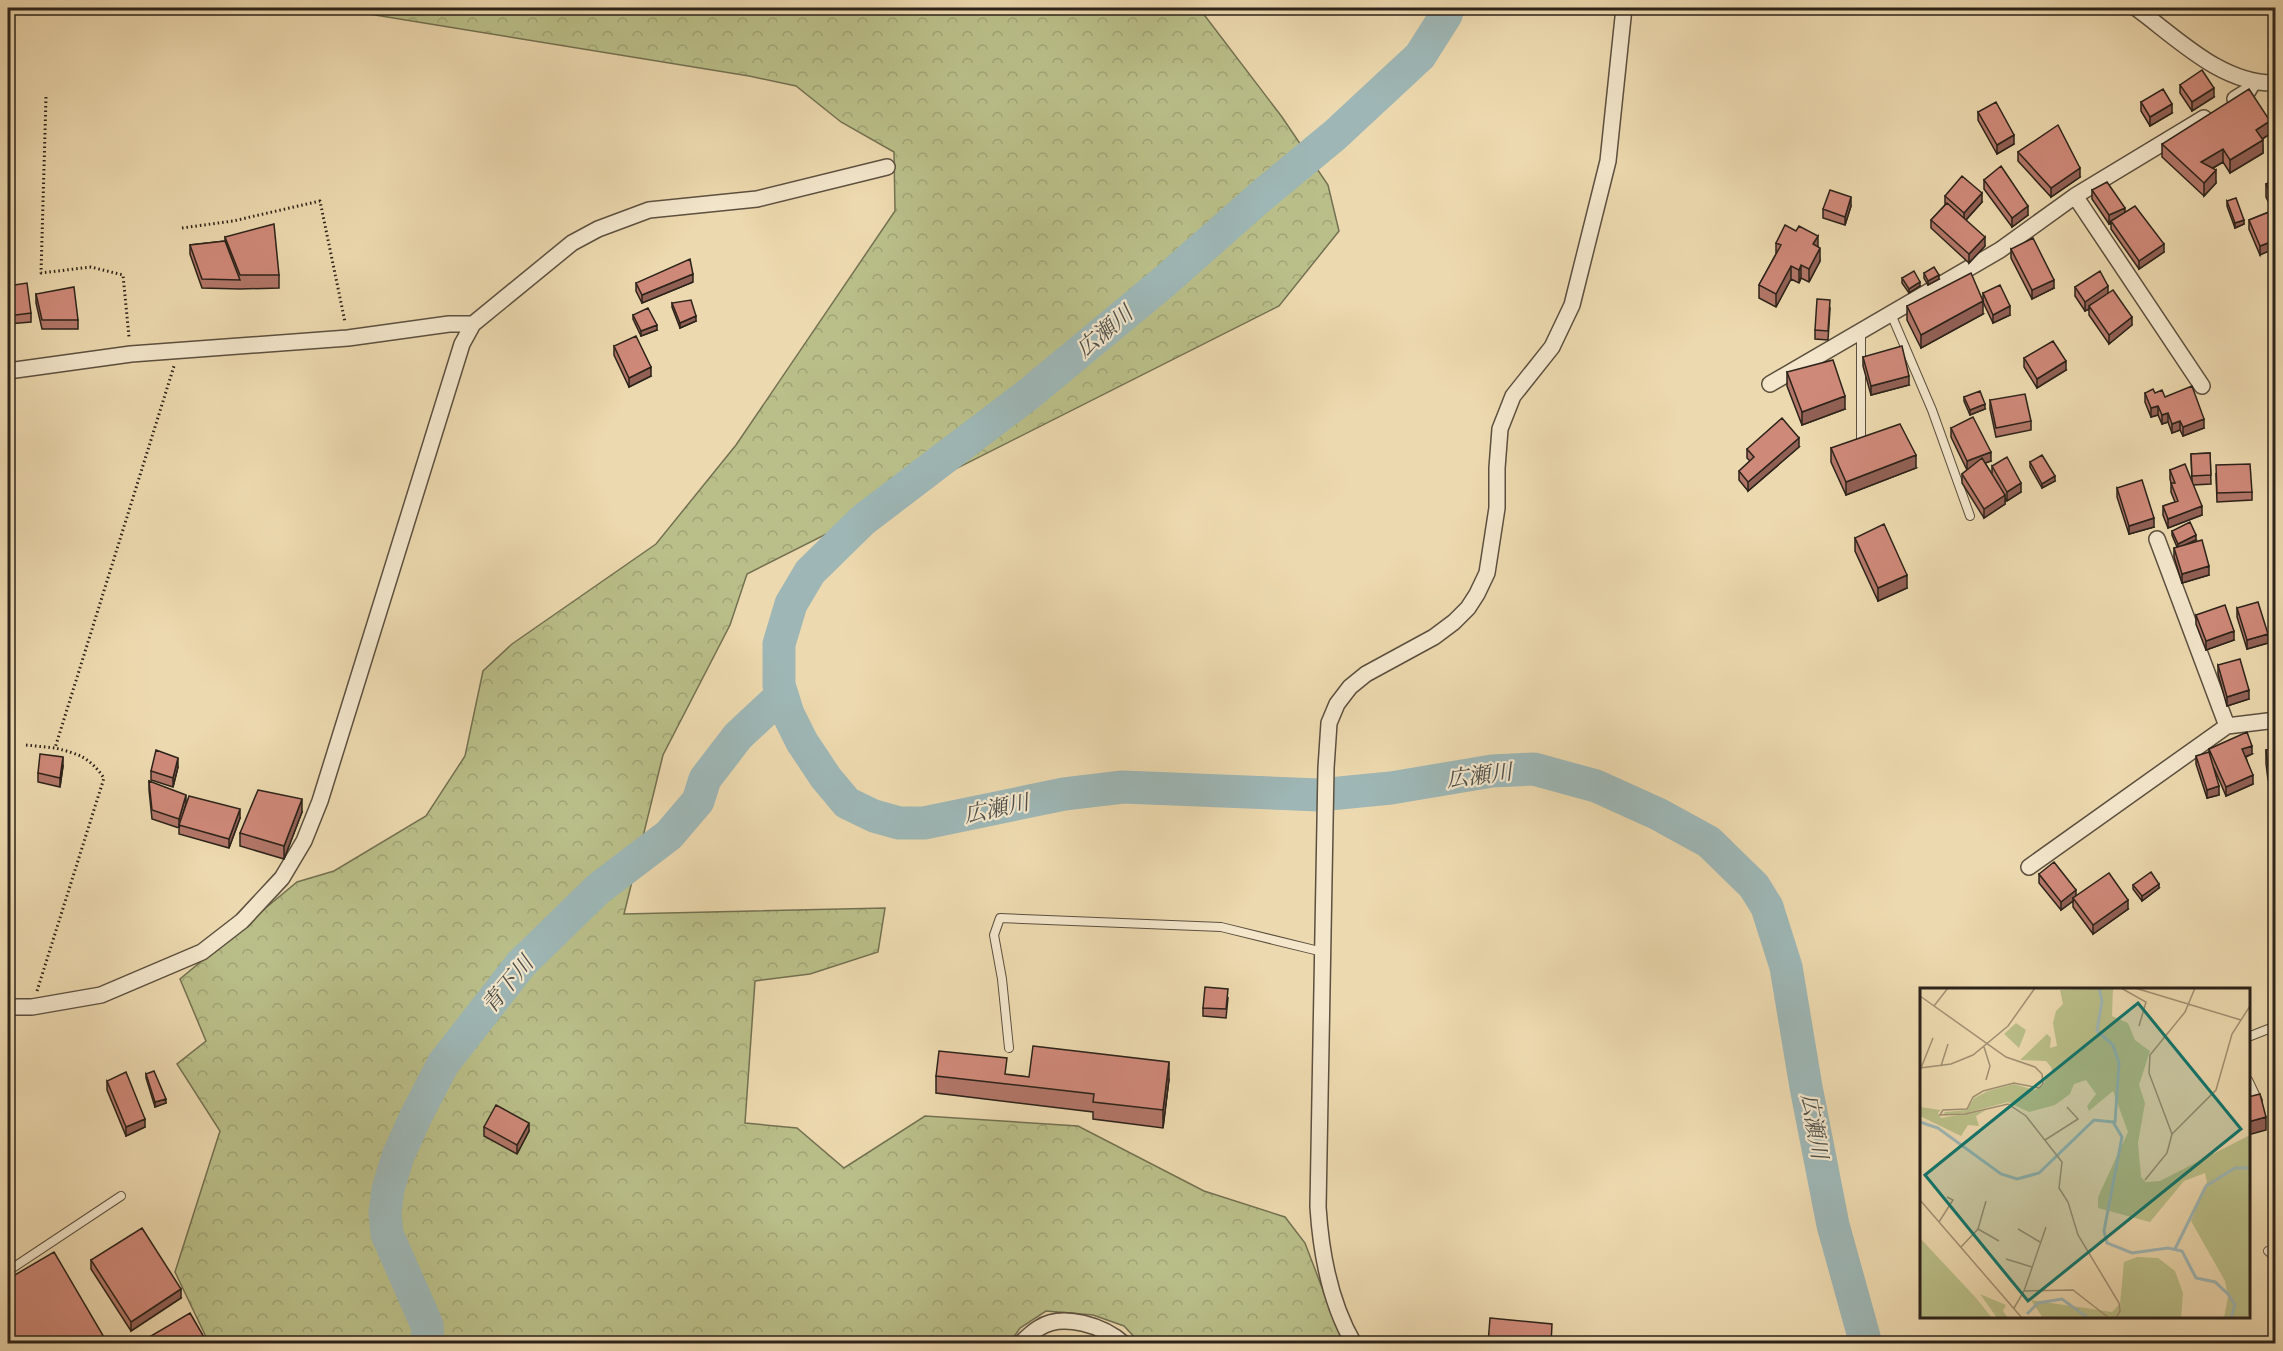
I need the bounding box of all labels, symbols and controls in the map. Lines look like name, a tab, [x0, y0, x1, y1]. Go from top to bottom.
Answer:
water label: 広瀬川	[1070, 298, 1141, 364]
water label: 広瀬川	[1445, 757, 1516, 795]
water label: 広瀬川	[961, 787, 1034, 831]
water label: 青下川	[475, 948, 542, 1020]
inset map	[1920, 988, 2250, 1318]
water label: 広瀬川	[1794, 1091, 1835, 1163]

